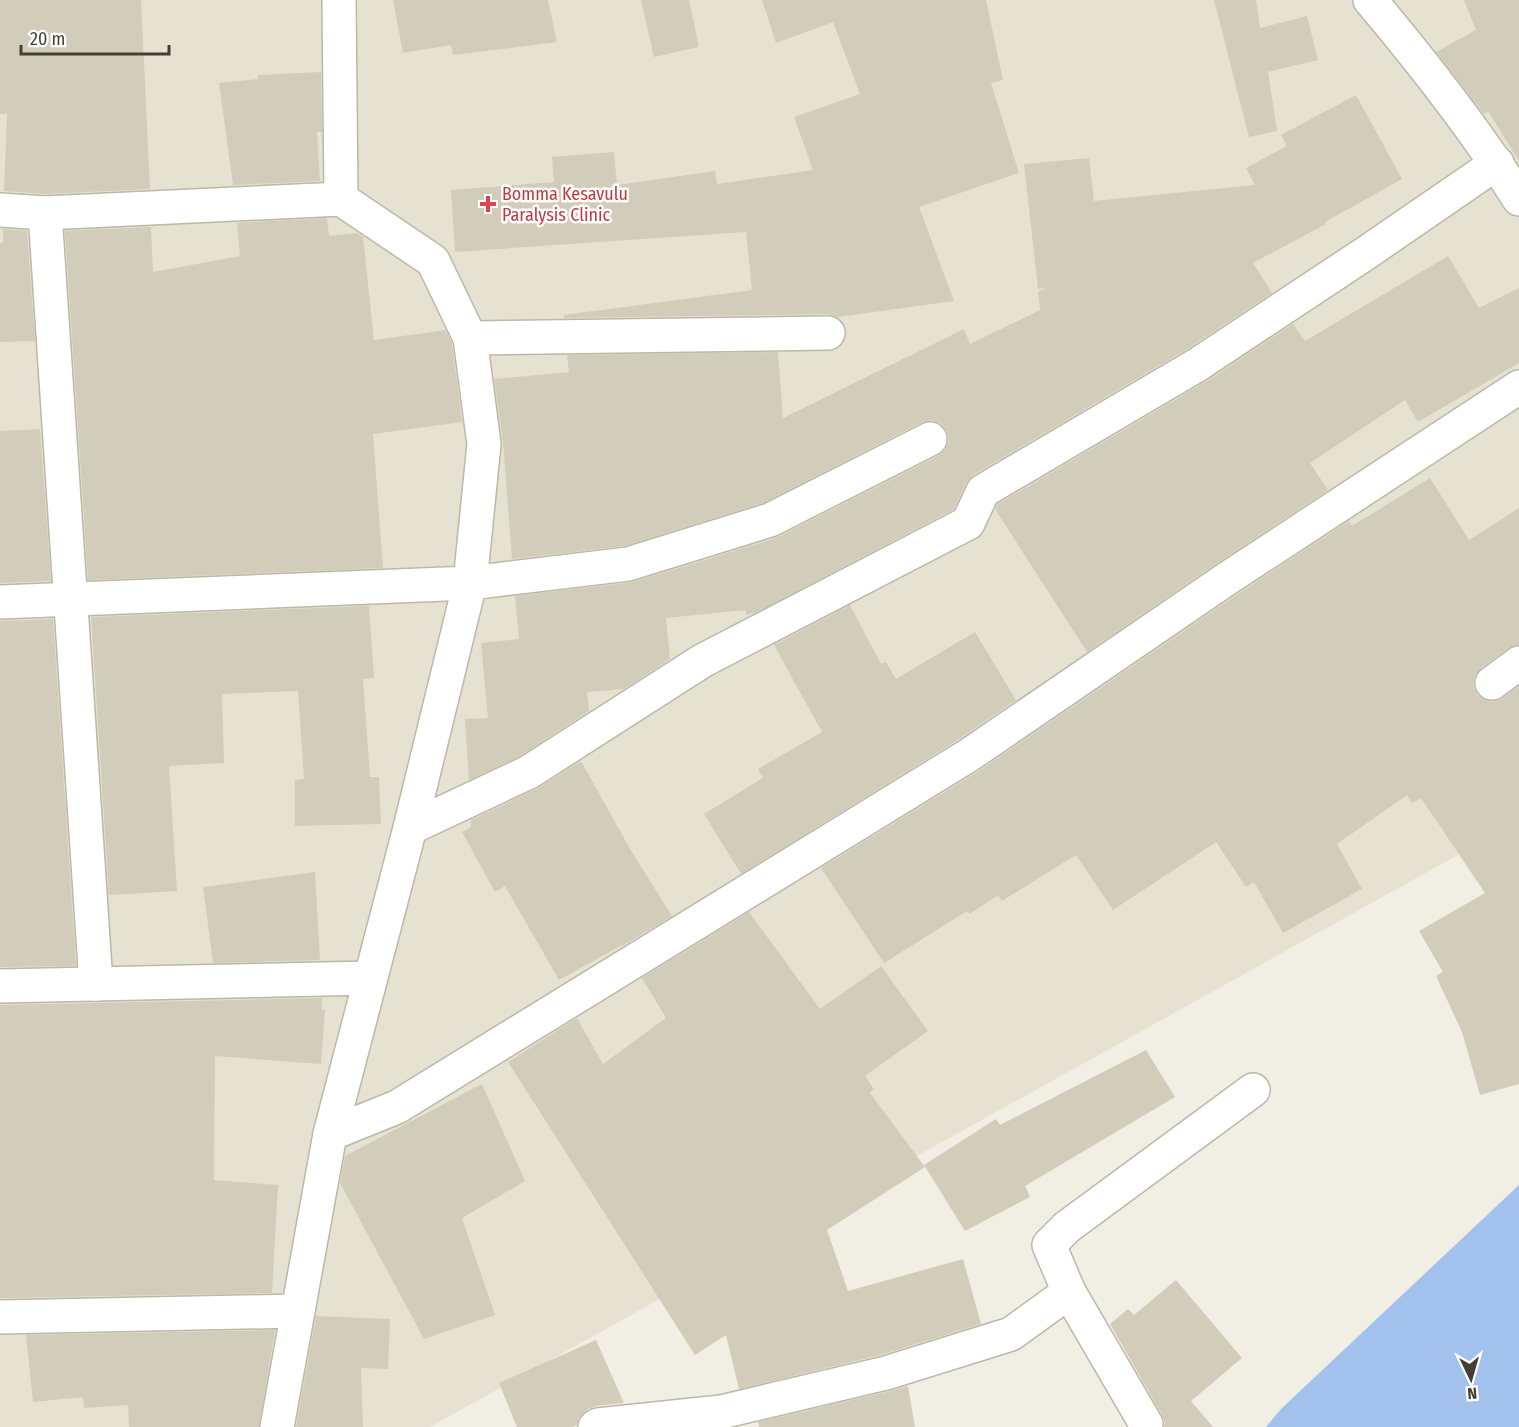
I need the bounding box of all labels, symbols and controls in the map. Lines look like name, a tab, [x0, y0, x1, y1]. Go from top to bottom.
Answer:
scale bar	[21, 18, 170, 56]
text: 20 m	[30, 28, 65, 50]
place label: Bomma Kesavulu Paralysis Clinic	[502, 183, 628, 226]
marker: Bomma Kesavulu Paralysis Clinic	[479, 195, 497, 213]
north arrow	[1441, 1349, 1501, 1409]
text: N	[1467, 1384, 1478, 1403]

